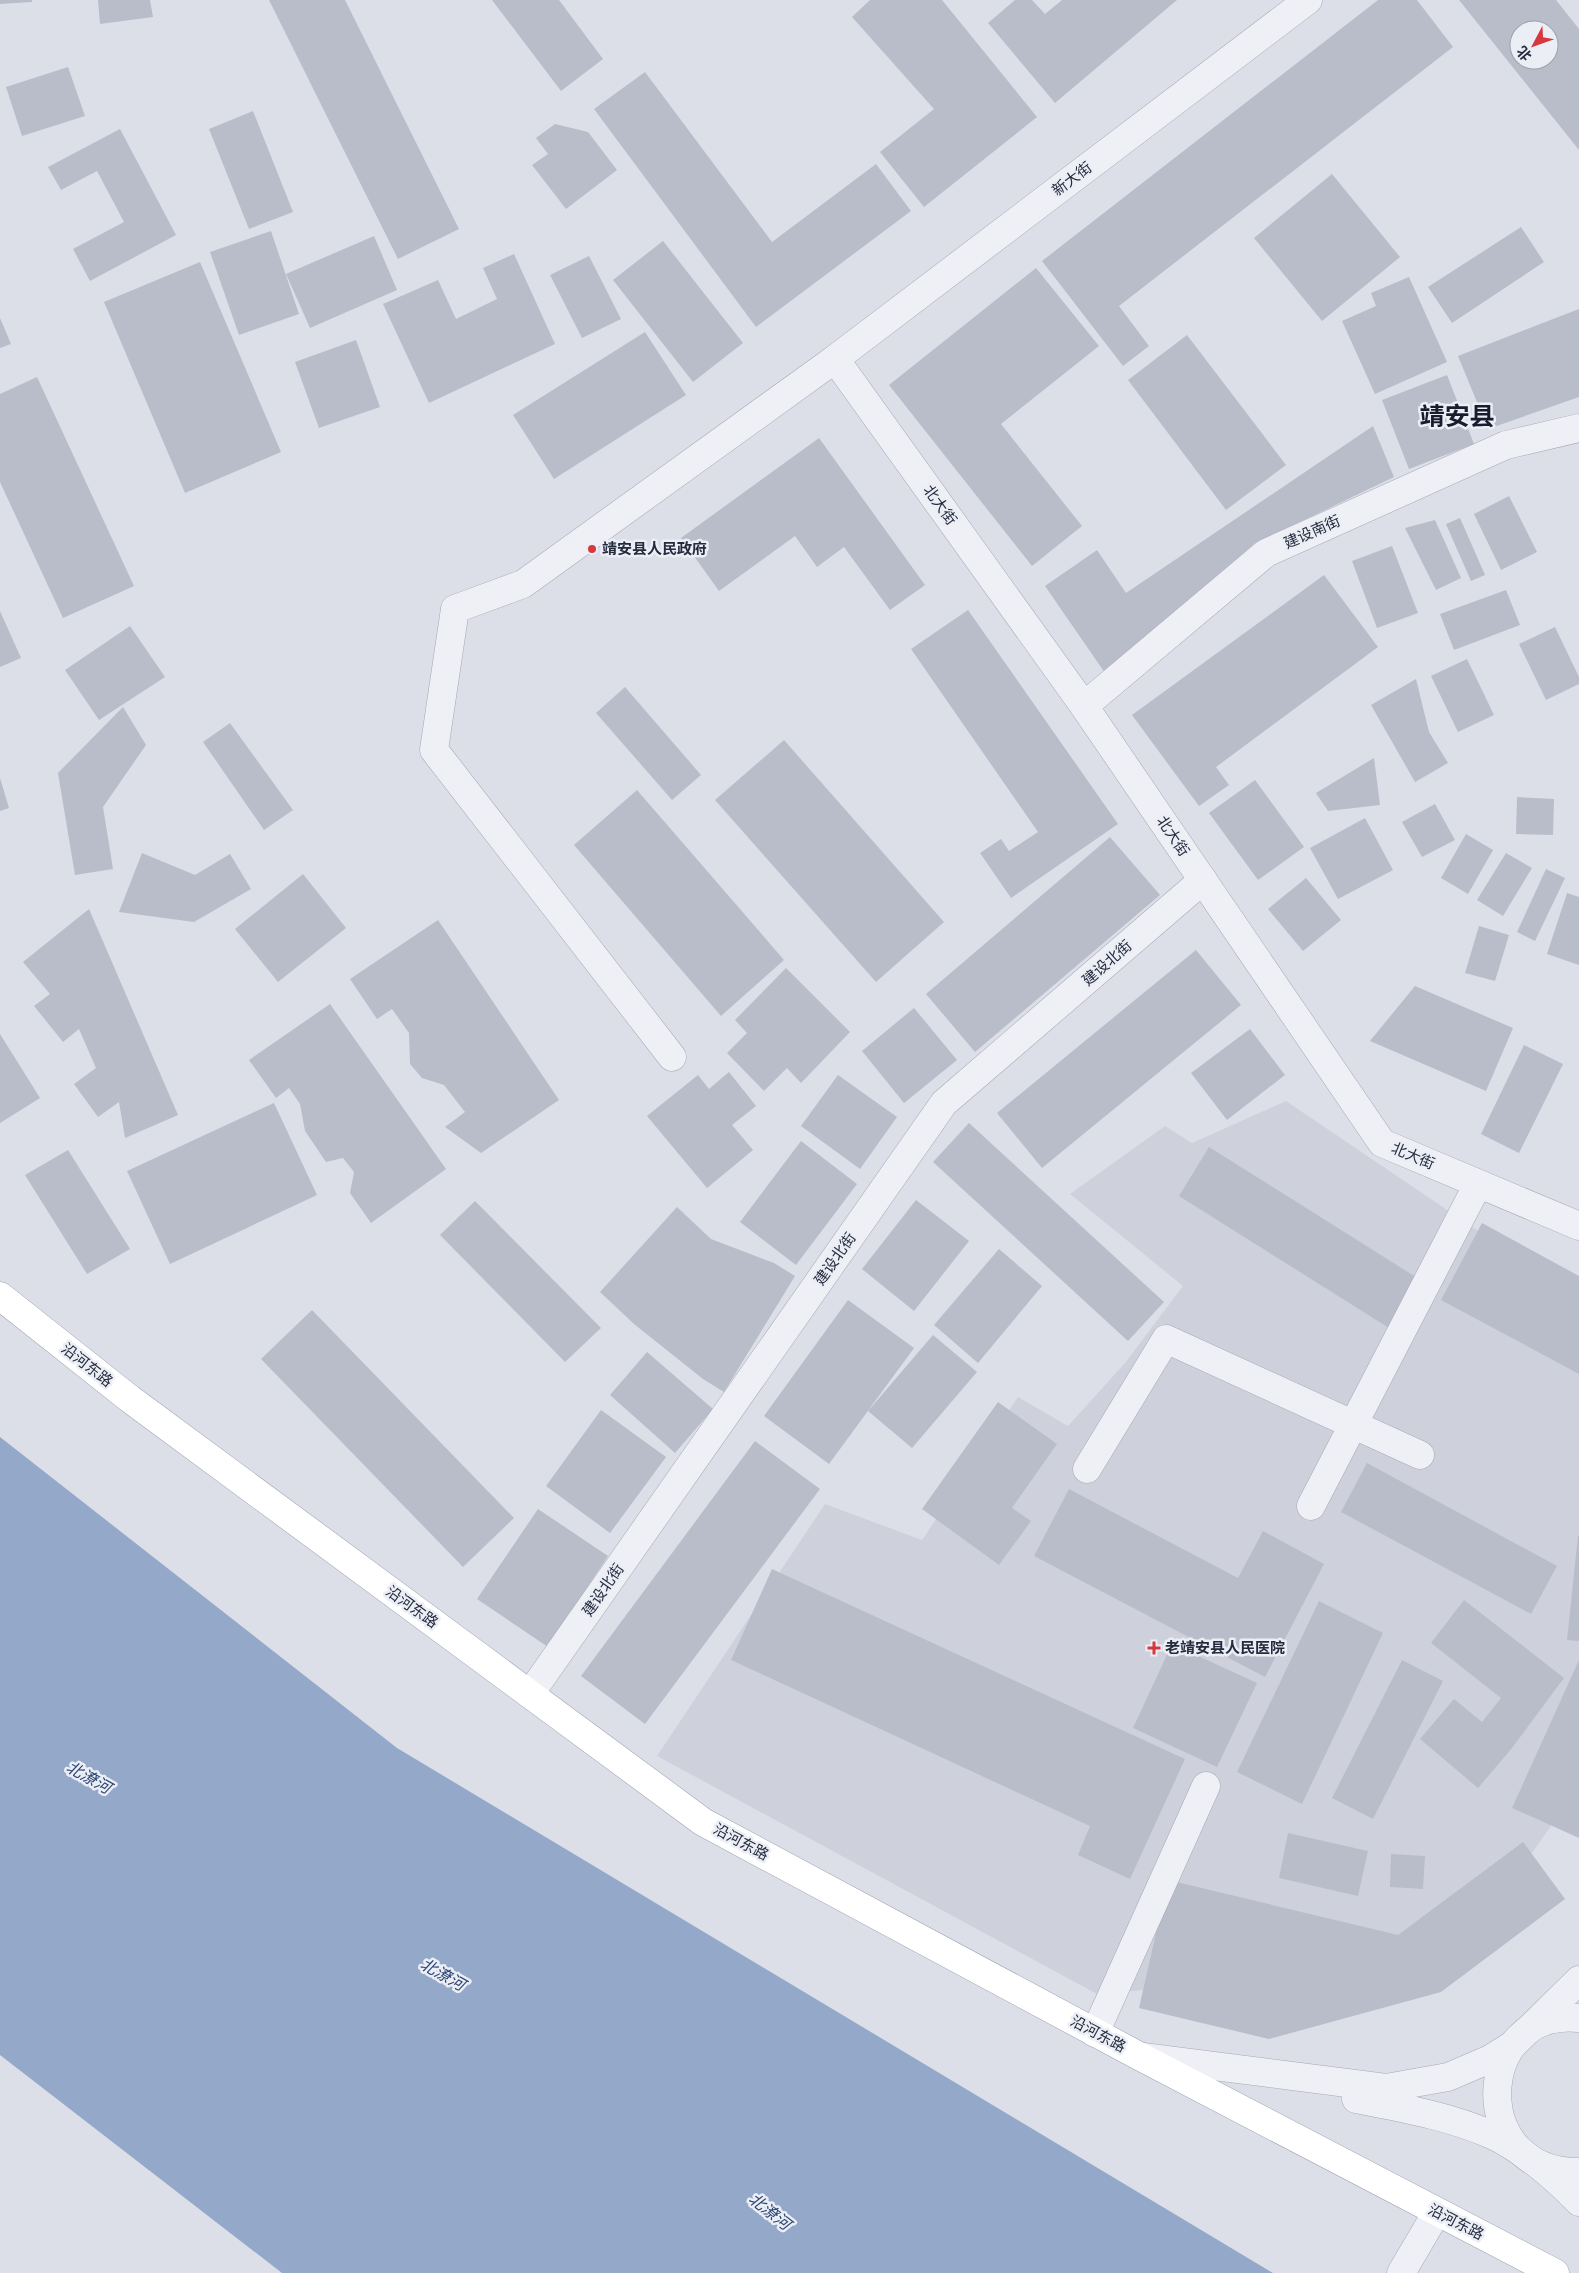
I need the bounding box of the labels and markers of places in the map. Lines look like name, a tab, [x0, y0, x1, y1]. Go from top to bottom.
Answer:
place label: 靖安县人民政府	[602, 541, 707, 557]
marker: 靖安县人民政府	[586, 543, 598, 555]
place label: 老靖安县人民医院	[1165, 1640, 1285, 1656]
marker: 老靖安县人民医院	[1147, 1641, 1161, 1655]

